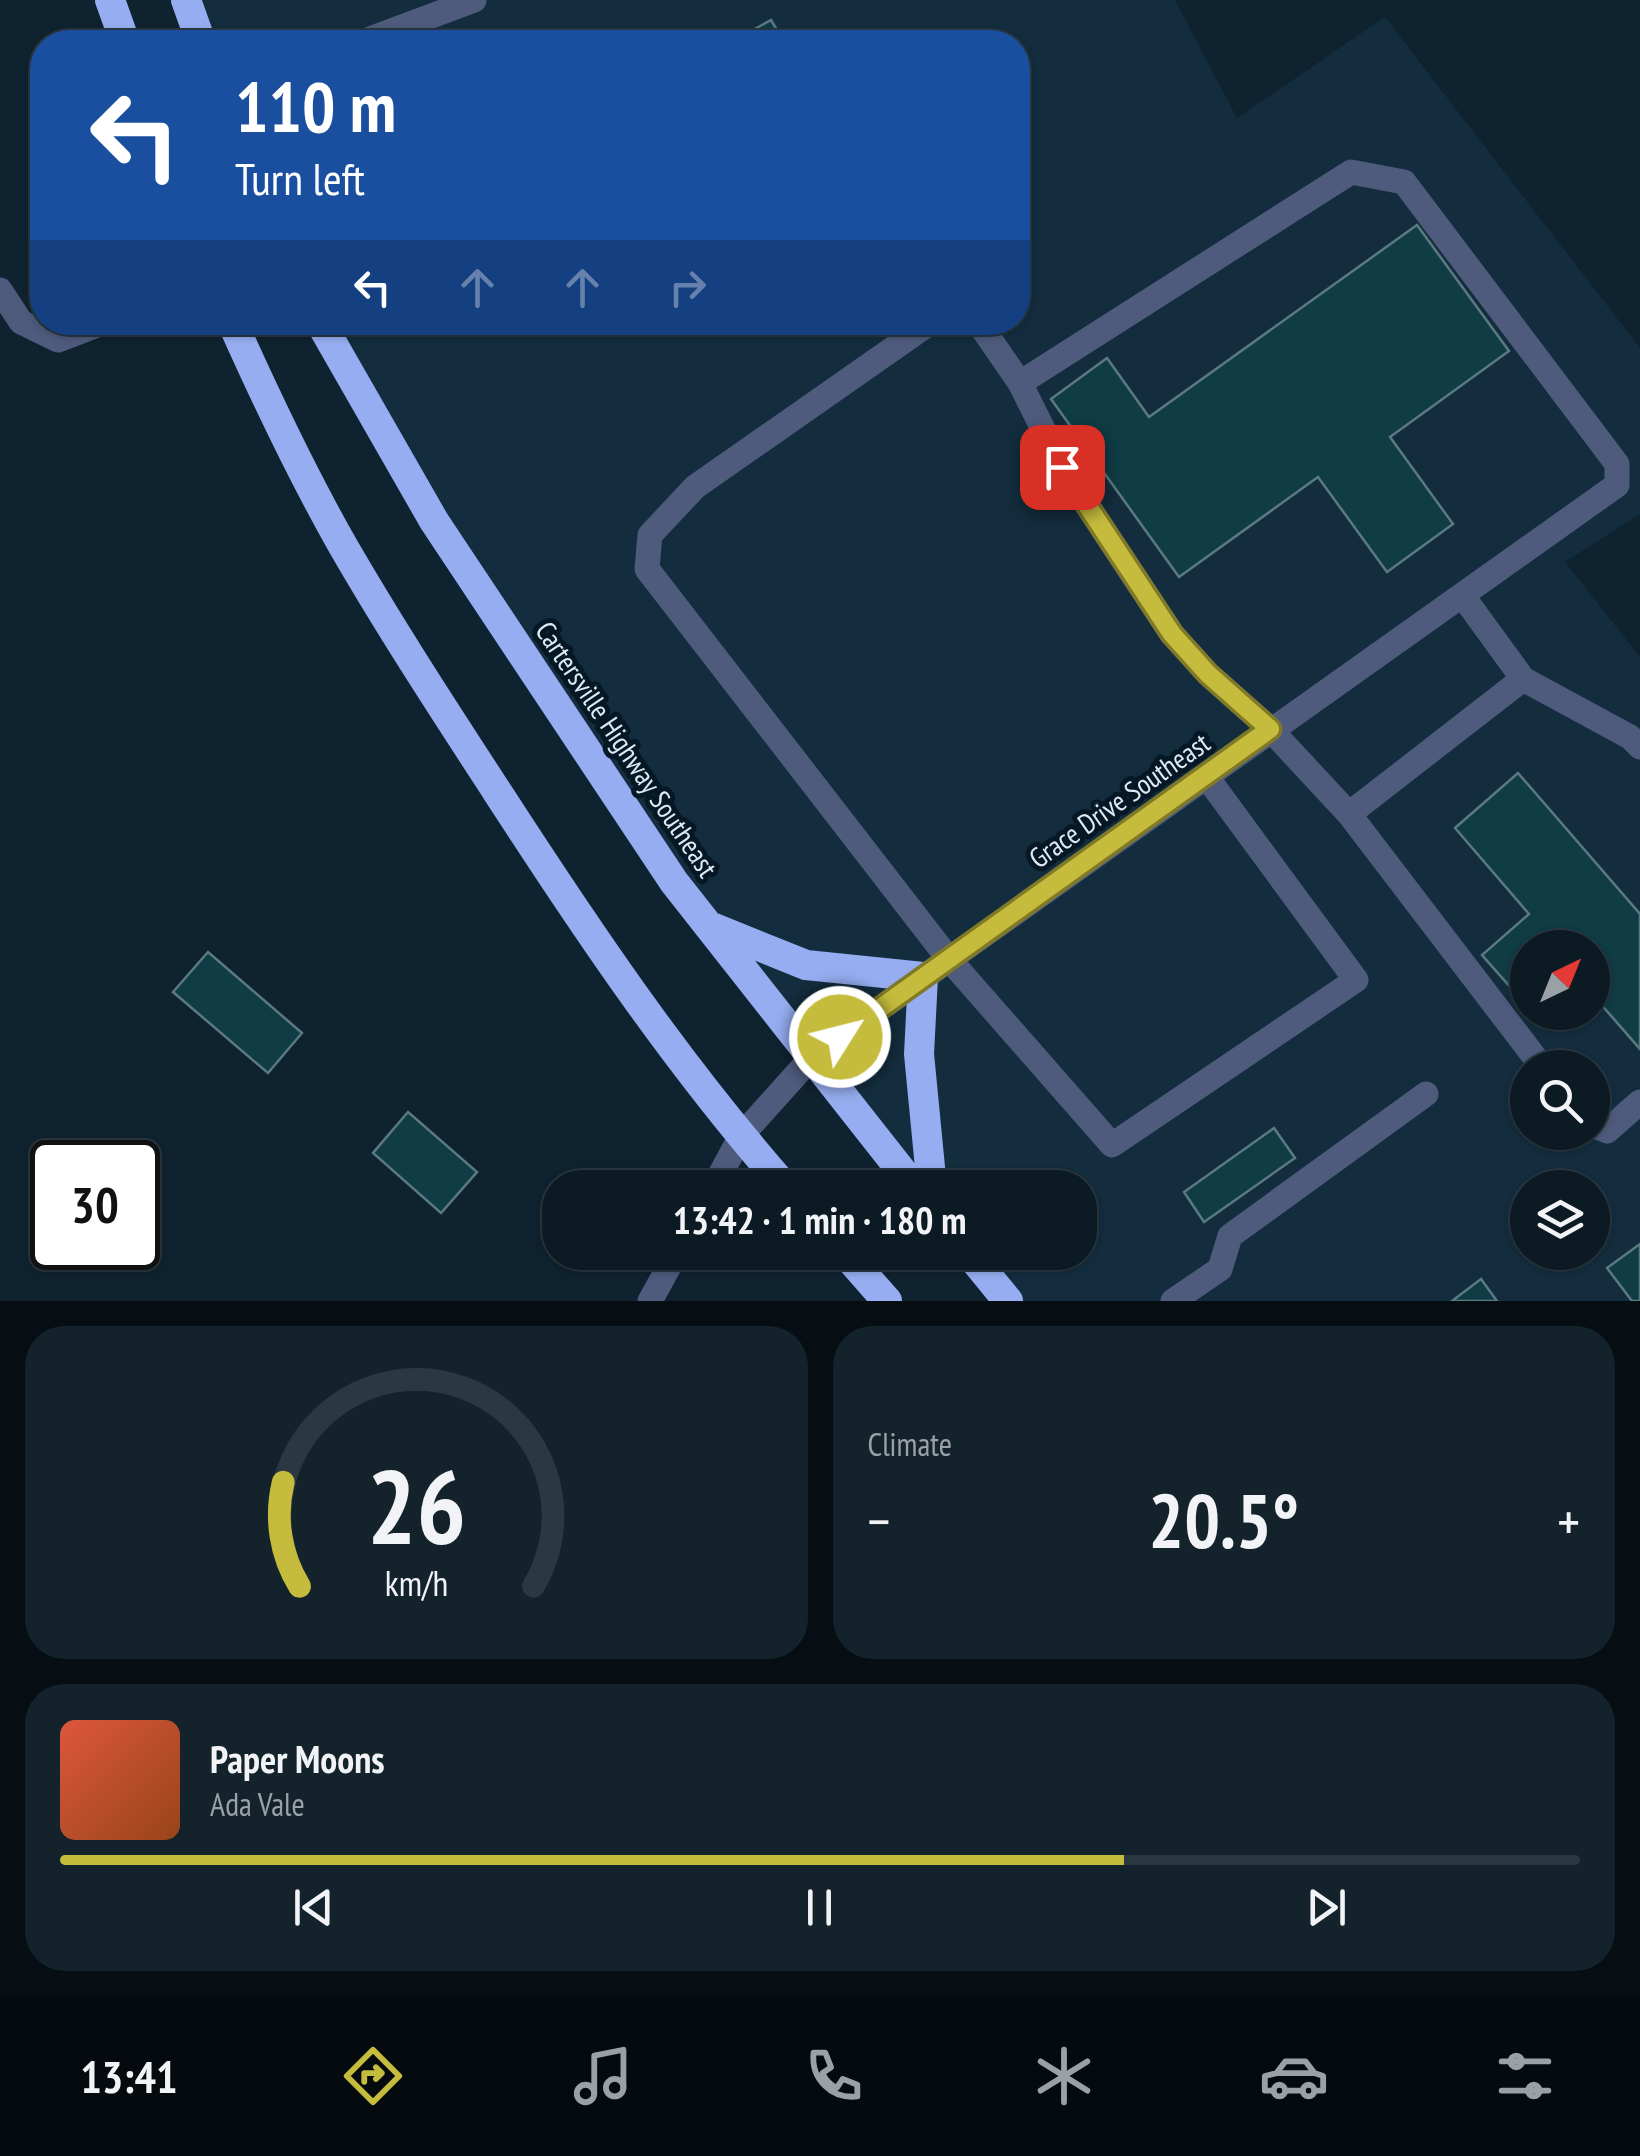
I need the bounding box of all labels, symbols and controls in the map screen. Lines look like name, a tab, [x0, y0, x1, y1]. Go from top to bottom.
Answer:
text: 110 m	[235, 61, 396, 151]
icon: left	[70, 70, 200, 200]
text: Turn left	[235, 149, 365, 207]
icon: left	[345, 260, 400, 315]
icon: ahead	[450, 260, 505, 315]
icon: ahead	[555, 260, 610, 315]
icon: right	[660, 260, 715, 315]
pin	[1020, 425, 1105, 510]
icon: arrive	[1035, 440, 1090, 495]
street label: Cartersville Highway Southeast	[528, 614, 727, 884]
street label: Grace Drive Southeast	[1021, 724, 1217, 876]
north arrow	[1510, 930, 1610, 1030]
map controls	[1510, 930, 1610, 1270]
position arrow	[788, 985, 892, 1089]
button: search	[1510, 1050, 1610, 1150]
speed limit sign: 30	[30, 1140, 160, 1270]
button: layers	[1510, 1170, 1610, 1270]
text: 13:42 · 1 min · 180 m	[673, 1195, 966, 1244]
text: Climate	[868, 1423, 952, 1465]
text: 26	[367, 1438, 466, 1573]
text: 20.5°	[1148, 1472, 1299, 1569]
text: −	[868, 1485, 890, 1556]
text: +	[1557, 1485, 1580, 1556]
text: km/h	[385, 1560, 448, 1606]
text: Paper Moons	[210, 1734, 385, 1783]
text: Ada Vale	[210, 1783, 305, 1825]
icon: previous	[286, 1880, 341, 1935]
icon: pause	[792, 1880, 847, 1935]
icon: next	[1299, 1880, 1354, 1935]
icon: directions	[338, 2041, 408, 2111]
icon: music	[568, 2041, 638, 2111]
icon: phone	[799, 2041, 869, 2111]
icon: climate	[1029, 2041, 1099, 2111]
icon: car	[1259, 2041, 1329, 2111]
icon: filters	[1490, 2041, 1560, 2111]
text: 13:41	[80, 2047, 178, 2105]

